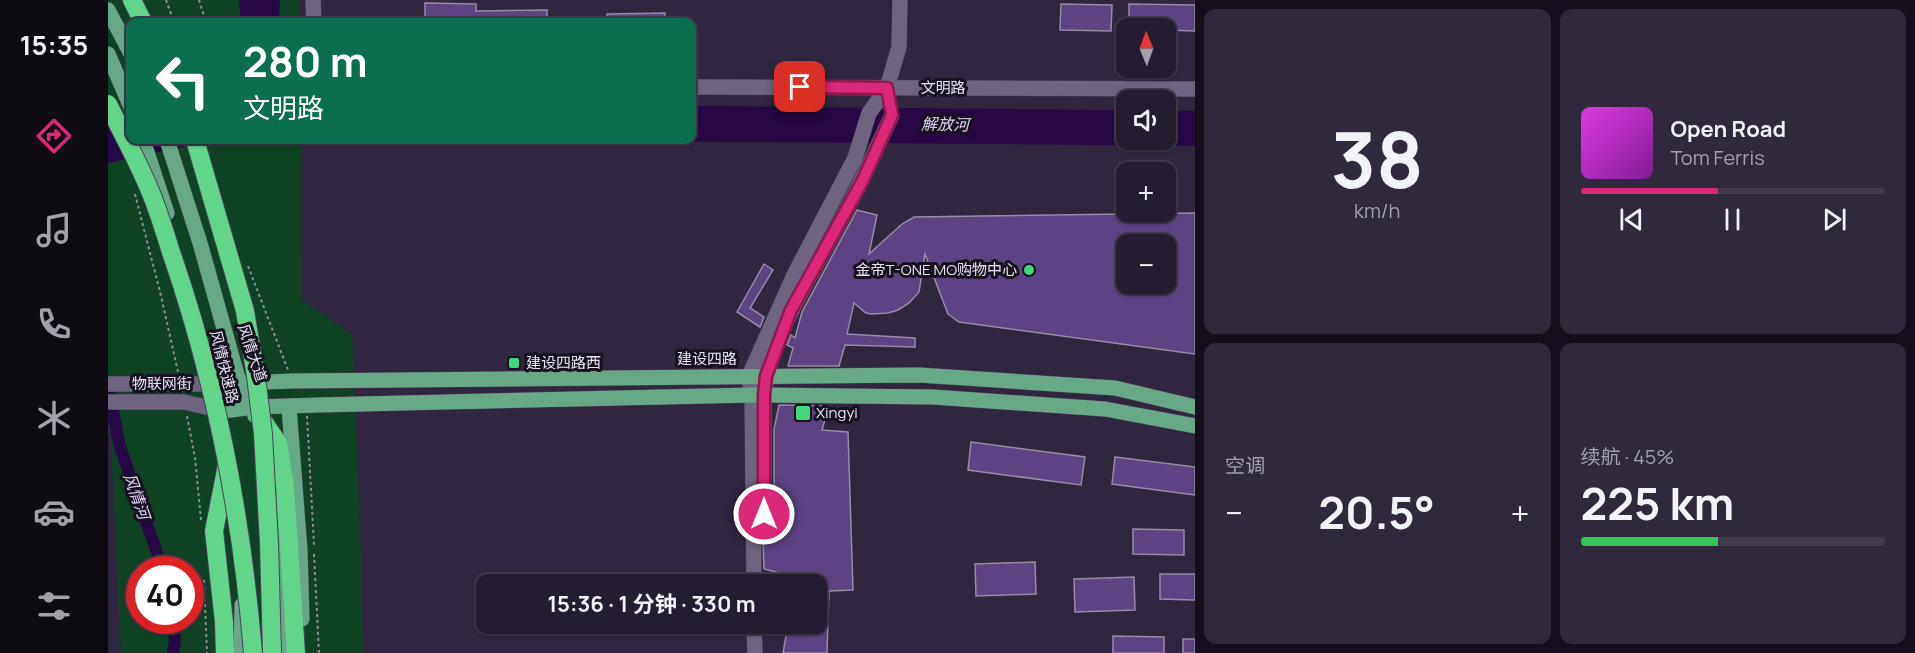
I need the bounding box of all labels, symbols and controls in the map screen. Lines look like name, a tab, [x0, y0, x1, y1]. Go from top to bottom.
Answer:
north arrow	[1116, 18, 1176, 78]
map controls	[1116, 18, 1176, 294]
text: 15:35	[20, 26, 88, 63]
text: 280 m	[243, 32, 368, 90]
icon: left	[144, 42, 222, 120]
pin	[774, 61, 825, 112]
icon: arrive	[783, 70, 816, 103]
street label: 文明路	[920, 77, 966, 98]
text: 文明路	[243, 89, 324, 126]
button: sound	[1116, 90, 1176, 150]
text: 38	[1331, 105, 1424, 211]
water label: 解放河	[921, 113, 972, 135]
text: Open Road	[1671, 114, 1786, 144]
icon: directions	[33, 115, 75, 157]
text: Tom Ferris	[1671, 144, 1765, 171]
button: +	[1116, 162, 1176, 222]
text: km/h	[1354, 197, 1401, 224]
icon: previous	[1615, 203, 1648, 236]
icon: pause	[1716, 203, 1749, 236]
icon: next	[1818, 203, 1851, 236]
icon: music	[33, 209, 75, 251]
button: −	[1116, 234, 1176, 294]
place label: 金帝T-ONE MO购物中心	[856, 259, 1017, 280]
marker: 金帝T-ONE MO购物中心	[1022, 263, 1036, 277]
icon: phone	[33, 303, 75, 345]
street label: 风情大道	[233, 321, 272, 385]
street label: 风情快速路	[205, 328, 244, 406]
street label: 建设四路	[677, 348, 737, 369]
place label: 建设四路西	[526, 352, 601, 373]
marker: 建设四路西	[507, 356, 521, 370]
street label: 物联网街	[132, 373, 192, 394]
icon: climate	[33, 397, 75, 439]
place label: Xingyi	[816, 402, 858, 423]
marker: Xingyi	[794, 404, 812, 422]
text: 续航 · 45%	[1581, 443, 1674, 470]
text: 空调	[1225, 452, 1265, 479]
water label: 风情河	[118, 470, 157, 525]
text: 225 km	[1581, 472, 1734, 534]
text: 20.5°	[1318, 481, 1435, 543]
position arrow	[732, 482, 796, 546]
text: −	[1225, 490, 1243, 535]
text: +	[1510, 490, 1529, 535]
icon: car	[33, 491, 75, 533]
speed limit sign: 40	[126, 556, 204, 634]
icon: filters	[33, 585, 75, 627]
text: 15:36 · 1 分钟 · 330 m	[547, 589, 756, 619]

